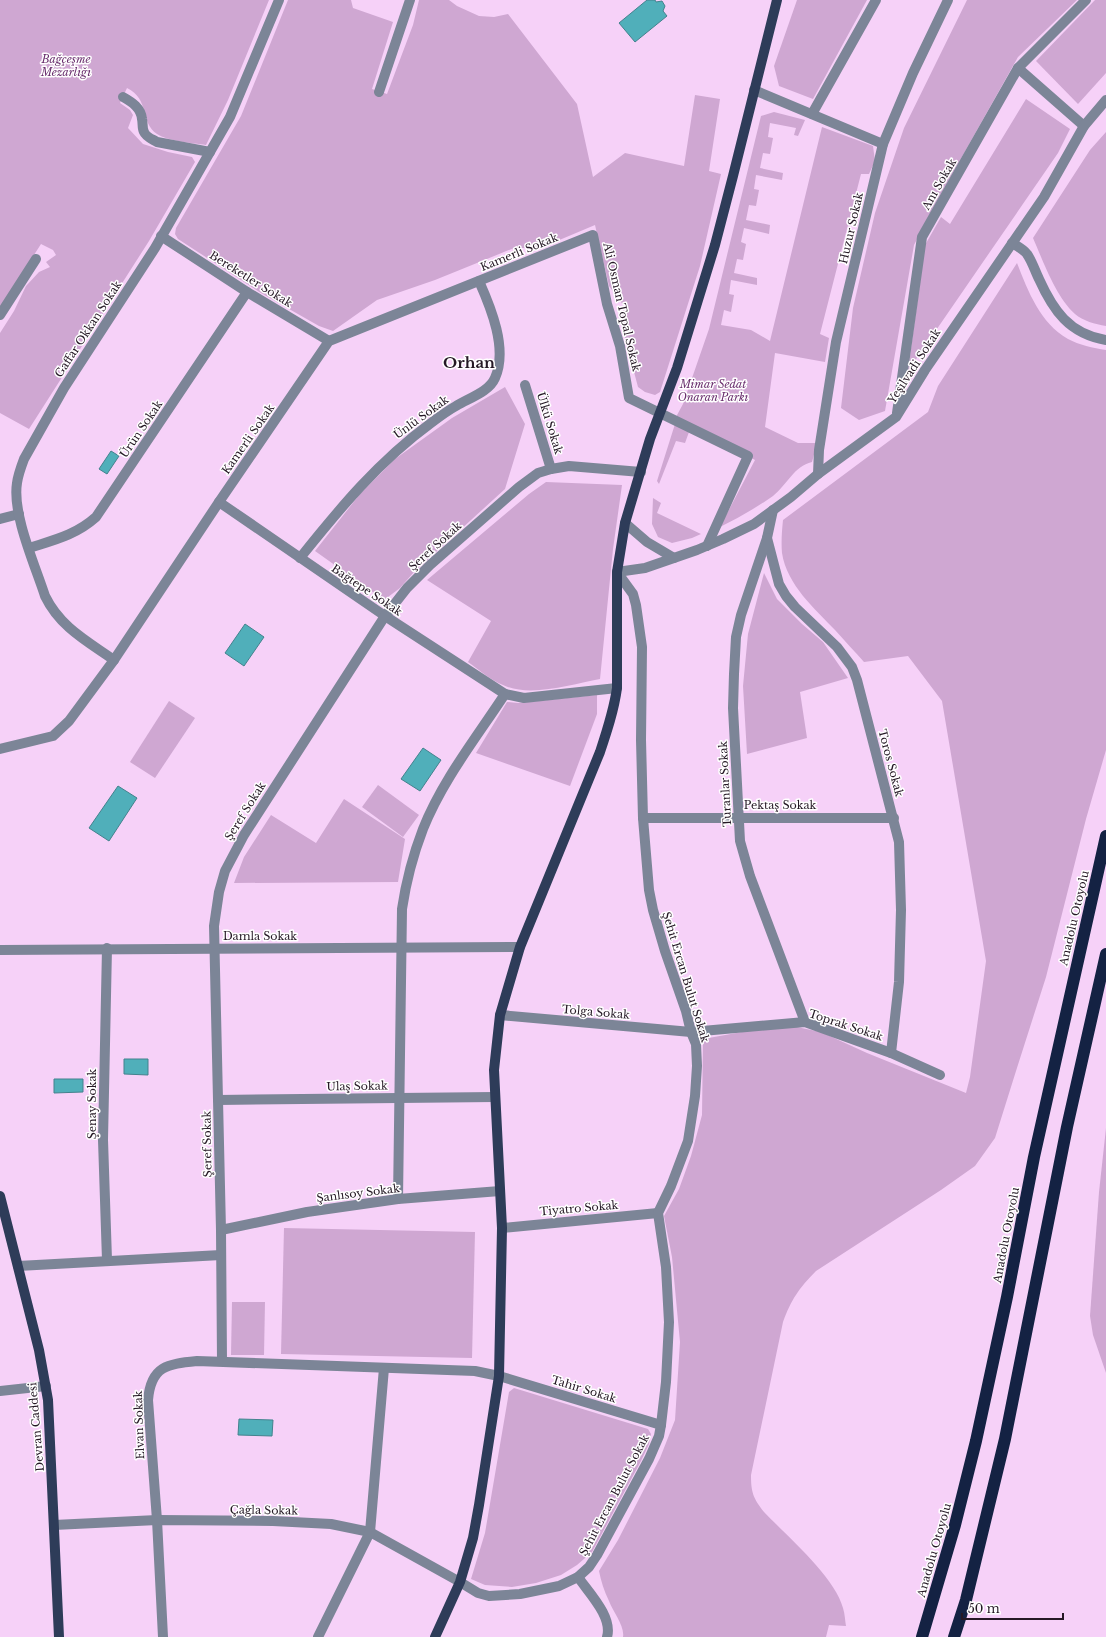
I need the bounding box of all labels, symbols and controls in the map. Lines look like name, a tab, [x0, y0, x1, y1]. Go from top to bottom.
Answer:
park label: Bağçeşme Mezarlığı	[40, 52, 91, 79]
street label: Anı Sokak	[918, 156, 959, 213]
street label: Huzur Sokak	[836, 191, 866, 265]
street label: Kamerli Sokak	[478, 230, 560, 274]
street label: Ali Osman Topal Sokak	[600, 240, 644, 373]
street label: Bereketler Sokak	[207, 248, 295, 310]
street label: Gaffar Okkan Sokak	[51, 278, 125, 380]
street label: Yeşilvadi Sokak	[884, 326, 944, 407]
district label: Orhan	[443, 353, 495, 372]
park label: Mimar Sedat Onaran Parkı	[678, 377, 749, 404]
street label: Ülkü Sokak	[534, 390, 566, 456]
street label: Ünlü Sokak	[391, 392, 451, 442]
street label: Ürün Sokak	[117, 397, 165, 460]
street label: Kamerli Sokak	[219, 401, 278, 477]
street label: Şeref Sokak	[406, 518, 465, 573]
street label: Bağtepe Sokak	[329, 561, 405, 619]
street label: Toros Sokak	[875, 728, 907, 798]
street label: Turanlar Sokak	[716, 740, 734, 827]
street label: Şeref Sokak	[221, 779, 269, 843]
street label: Pektaş Sokak	[744, 798, 817, 812]
street label: Anadolu Otoyolu	[1056, 868, 1092, 968]
street label: Şehit Ercan Bulut Sokak	[659, 910, 713, 1044]
street label: Damla Sokak	[223, 929, 297, 943]
street label: Tolga Sokak	[561, 1002, 631, 1022]
street label: Toprak Sokak	[807, 1006, 885, 1044]
street label: Şenay Sokak	[85, 1068, 99, 1139]
street label: Ulaş Sokak	[326, 1078, 388, 1094]
street label: Şeref Sokak	[199, 1110, 215, 1177]
street label: Şanlısoy Sokak	[316, 1181, 401, 1205]
street label: Anadolu Otoyolu	[990, 1185, 1022, 1285]
street label: Tiyatro Sokak	[539, 1198, 619, 1218]
street label: Tahir Sokak	[550, 1372, 618, 1406]
street label: Devran Caddesi	[25, 1382, 47, 1472]
street label: Elvan Sokak	[131, 1390, 147, 1460]
street label: Şehit Ercan Bulut Sokak	[576, 1432, 652, 1558]
street label: Anadolu Otoyolu	[914, 1501, 954, 1600]
street label: Çağla Sokak	[230, 1502, 298, 1518]
scale bar	[962, 1595, 1063, 1621]
text: 50 m	[968, 1601, 1000, 1616]

